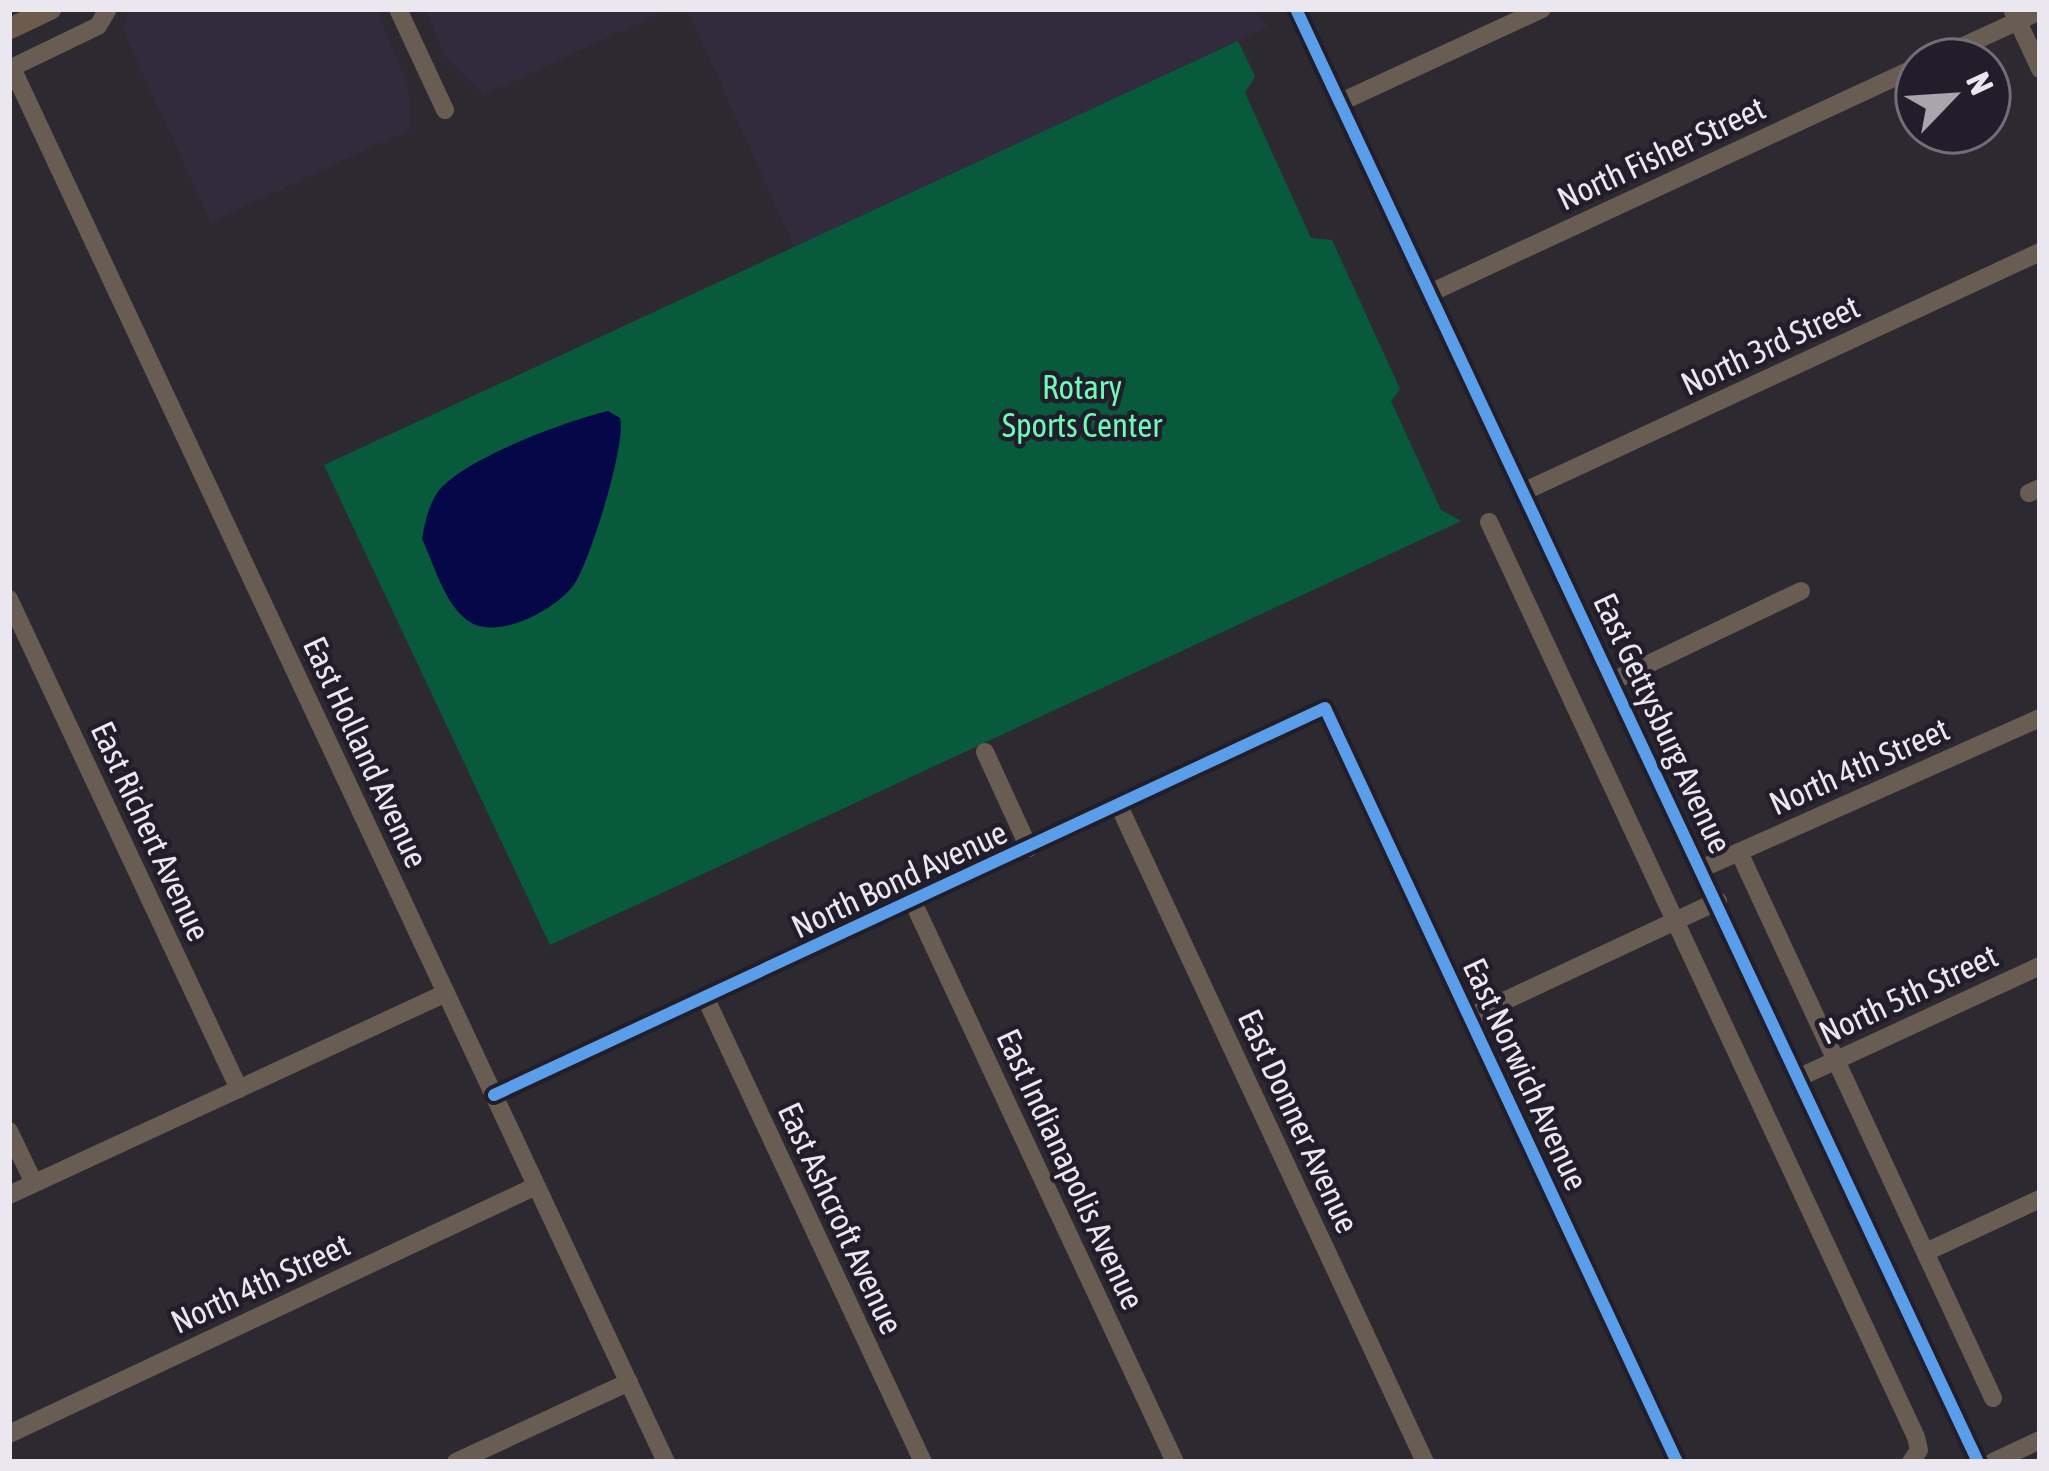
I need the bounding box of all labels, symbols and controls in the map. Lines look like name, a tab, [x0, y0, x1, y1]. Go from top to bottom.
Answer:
north arrow	[1893, 36, 2013, 156]
text: N	[1959, 66, 2002, 100]
street label: North Fisher Street	[1551, 88, 1771, 218]
street label: North 3rd Street	[1675, 287, 1865, 403]
park label: Rotary Sports Center	[1002, 368, 1163, 444]
street label: East Gettysburg Avenue	[1586, 587, 1740, 859]
street label: East Holland Avenue	[296, 631, 436, 873]
street label: North 4th Street	[1763, 710, 1955, 822]
street label: East Richert Avenue	[84, 716, 218, 946]
street label: North Bond Avenue	[785, 813, 1013, 945]
street label: North 5th Street	[1813, 936, 2003, 1052]
street label: East Norwich Avenue	[1456, 952, 1596, 1196]
street label: East Donner Avenue	[1231, 1003, 1367, 1239]
street label: East Indianapolis Avenue	[989, 1023, 1153, 1315]
street label: East Ashcroft Avenue	[771, 1096, 911, 1340]
street label: North 4th Street	[165, 1225, 355, 1341]

